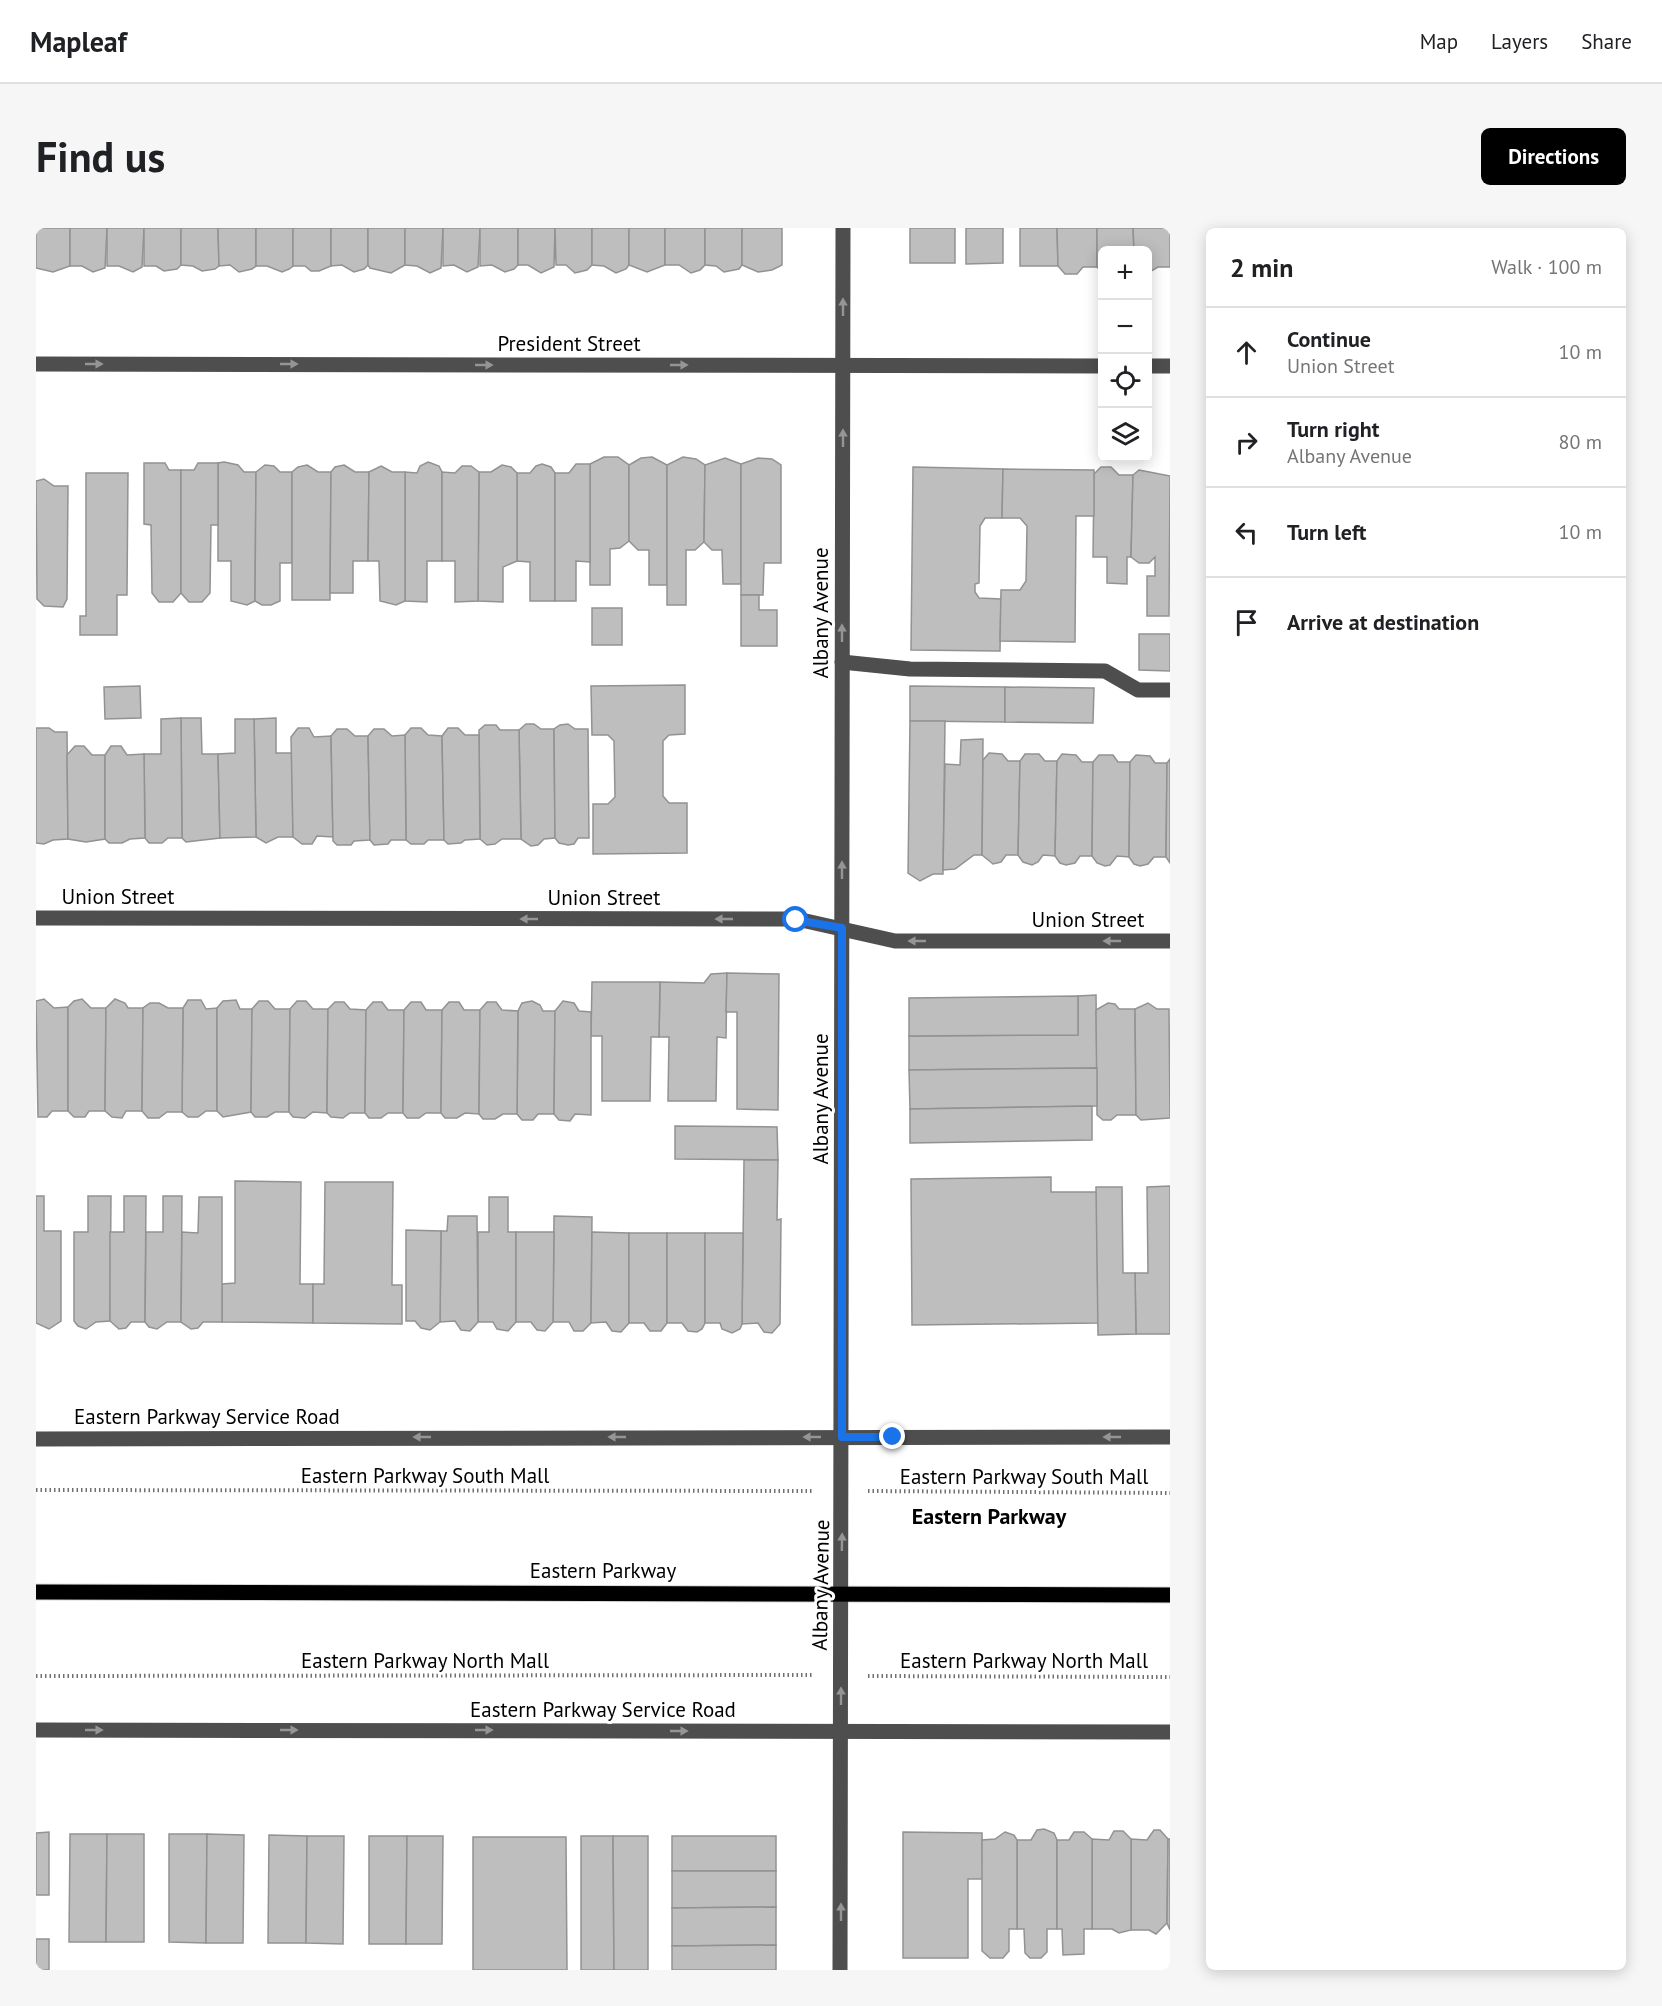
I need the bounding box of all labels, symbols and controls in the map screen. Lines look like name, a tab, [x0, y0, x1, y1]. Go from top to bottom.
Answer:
text: Mapleaf	[30, 23, 127, 60]
text: Map	[1420, 28, 1458, 55]
text: Layers	[1491, 28, 1548, 55]
text: Share	[1581, 28, 1632, 55]
button: Directions	[1481, 128, 1626, 185]
text: Find us	[36, 129, 165, 184]
map controls	[1098, 246, 1152, 462]
button: +	[1098, 246, 1152, 300]
text: 2 min	[1230, 251, 1293, 284]
text: Walk · 100 m	[1491, 254, 1602, 280]
one-way arrow	[838, 298, 848, 317]
button: −	[1098, 300, 1152, 354]
text: Continue	[1287, 325, 1371, 353]
street label: President Street	[497, 330, 641, 357]
icon: ahead	[1230, 336, 1263, 369]
text: 10 m	[1559, 339, 1602, 365]
text: Union Street	[1287, 353, 1394, 379]
button: locate	[1098, 354, 1152, 408]
one-way arrow	[85, 359, 104, 369]
one-way arrow	[280, 359, 299, 369]
one-way arrow	[475, 360, 494, 370]
one-way arrow	[670, 360, 689, 370]
button: layers	[1098, 408, 1152, 462]
text: Turn right	[1287, 415, 1379, 443]
icon: right	[1230, 426, 1263, 459]
one-way arrow	[838, 429, 848, 448]
text: 80 m	[1559, 429, 1602, 455]
text: Albany Avenue	[1287, 443, 1412, 469]
icon: left	[1230, 516, 1263, 549]
text: Turn left	[1287, 518, 1367, 546]
text: 10 m	[1559, 519, 1602, 545]
street label: Albany Avenue	[807, 547, 834, 679]
icon: arrive	[1230, 606, 1263, 639]
text: Arrive at destination	[1287, 608, 1479, 636]
one-way arrow	[837, 624, 847, 643]
one-way arrow	[837, 861, 847, 880]
street label: Union Street	[62, 883, 174, 910]
street label: Union Street	[548, 884, 660, 911]
route start	[782, 906, 808, 932]
street label: Union Street	[1032, 906, 1144, 933]
one-way arrow	[519, 914, 538, 924]
one-way arrow	[714, 914, 733, 924]
one-way arrow	[907, 936, 926, 946]
one-way arrow	[1102, 936, 1121, 946]
street label: Albany Avenue	[807, 1033, 834, 1165]
street label: Eastern Parkway Service Road	[74, 1403, 340, 1430]
route end	[879, 1423, 905, 1449]
one-way arrow	[607, 1432, 626, 1442]
one-way arrow	[802, 1432, 821, 1442]
one-way arrow	[1102, 1432, 1121, 1442]
one-way arrow	[412, 1433, 431, 1442]
street label: Eastern Parkway South Mall	[301, 1462, 549, 1489]
street label: Eastern Parkway South Mall	[900, 1463, 1148, 1490]
district label: Eastern Parkway	[912, 1502, 1067, 1530]
street label: Albany Avenue	[806, 1519, 835, 1651]
one-way arrow	[838, 1533, 847, 1552]
street label: Eastern Parkway	[530, 1557, 676, 1584]
street label: Eastern Parkway North Mall	[301, 1647, 549, 1674]
street label: Eastern Parkway North Mall	[900, 1647, 1148, 1674]
one-way arrow	[836, 1686, 846, 1705]
street label: Eastern Parkway Service Road	[470, 1696, 736, 1723]
one-way arrow	[85, 1725, 104, 1735]
one-way arrow	[280, 1725, 299, 1735]
one-way arrow	[475, 1726, 494, 1735]
one-way arrow	[670, 1726, 689, 1736]
one-way arrow	[836, 1902, 846, 1921]

